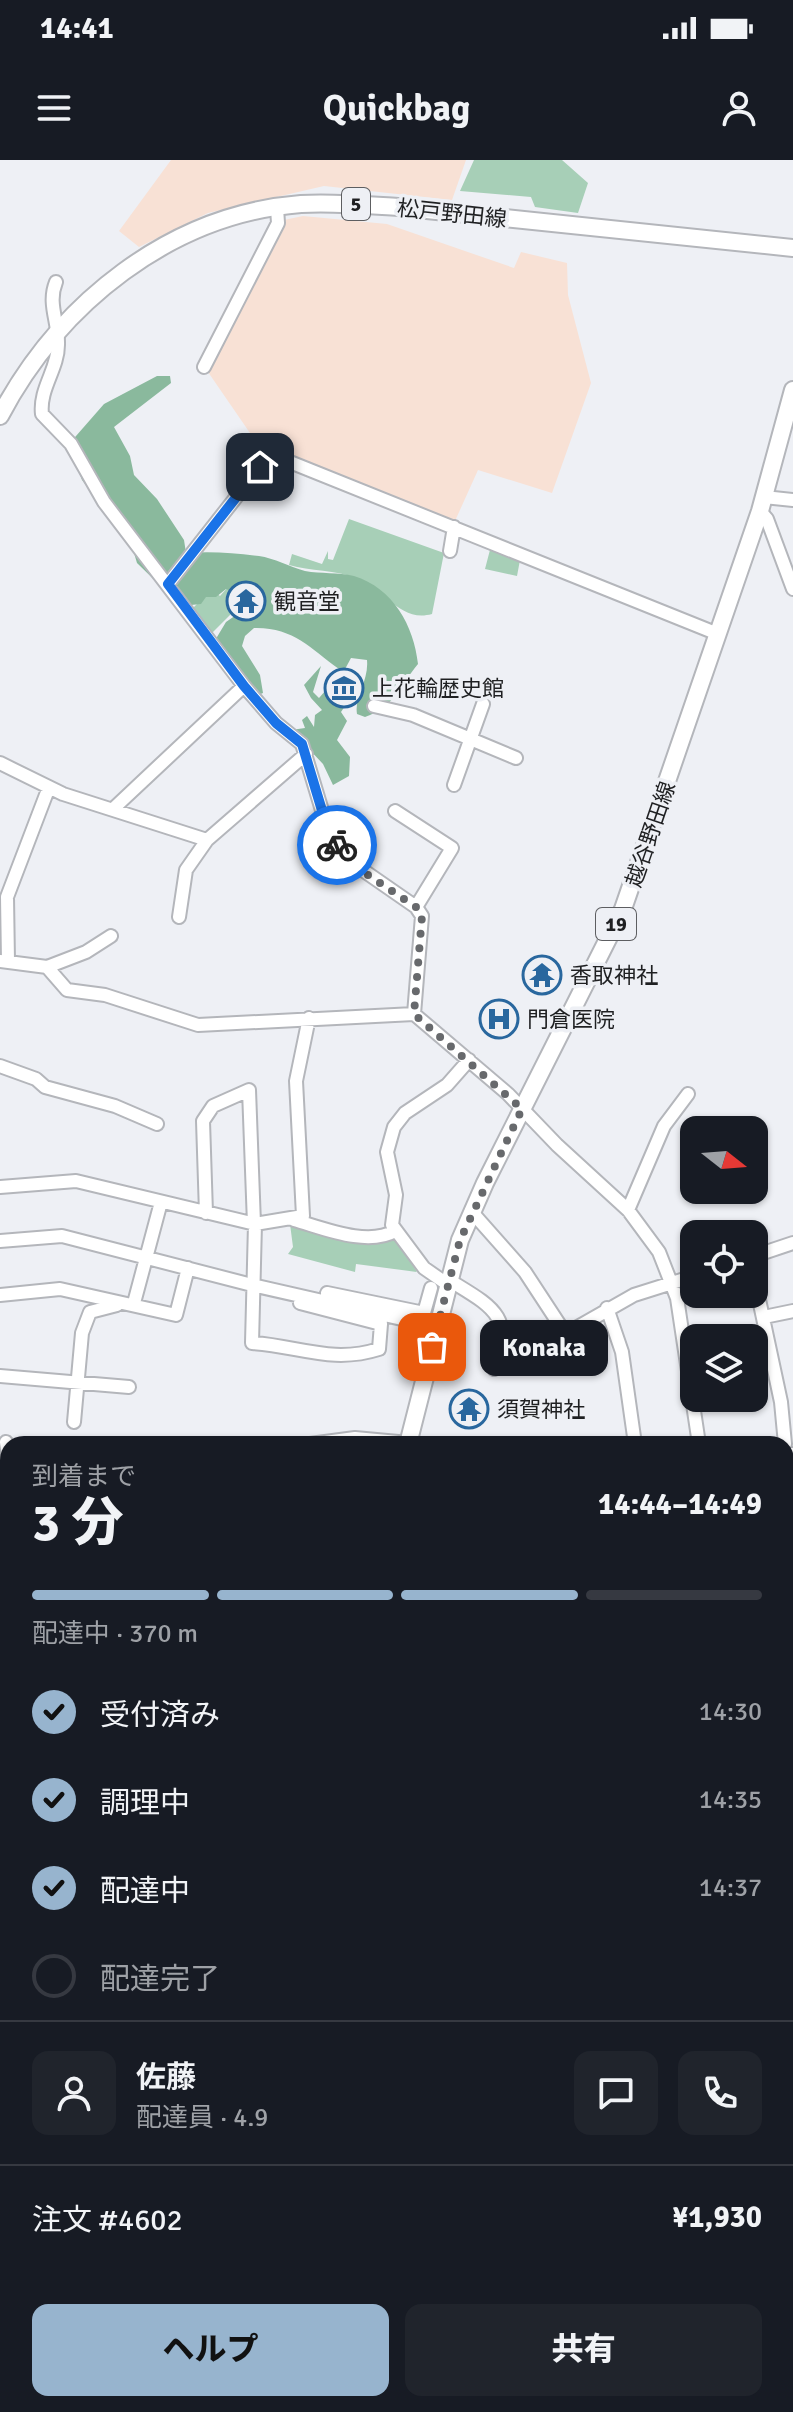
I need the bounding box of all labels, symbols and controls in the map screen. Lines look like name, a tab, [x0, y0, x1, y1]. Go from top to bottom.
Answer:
text: 14:41	[40, 10, 114, 47]
icon: menu	[32, 86, 76, 130]
text: Quickbag	[323, 86, 470, 131]
icon: person	[717, 86, 761, 130]
road number: 5	[342, 188, 370, 220]
street label: 松戸野田線	[396, 194, 508, 233]
pin	[226, 433, 294, 501]
icon: home	[238, 445, 282, 489]
temple icon: 観音堂	[225, 580, 267, 622]
place label: 観音堂	[274, 588, 340, 615]
museum icon: 上花輪歴史館	[323, 667, 365, 709]
place label: 上花輪歴史館	[372, 675, 504, 702]
street label: 越谷野田線	[620, 778, 681, 891]
courier	[297, 805, 377, 885]
icon: bike	[315, 823, 359, 867]
road number: 19	[596, 908, 636, 940]
temple icon: 香取神社	[521, 954, 563, 996]
place label: 香取神社	[570, 962, 658, 989]
hospital icon: 門倉医院	[478, 998, 520, 1040]
place label: 門倉医院	[527, 1006, 615, 1033]
north arrow	[680, 1116, 768, 1204]
map controls	[680, 1116, 768, 1412]
button: locate	[680, 1220, 768, 1308]
pin	[398, 1313, 466, 1381]
callout: Konaka	[480, 1319, 608, 1375]
button: layers	[680, 1324, 768, 1412]
icon: bag	[410, 1325, 454, 1369]
text: Konaka	[502, 1332, 586, 1364]
temple icon: 須賀神社	[448, 1388, 490, 1430]
place label: 須賀神社	[497, 1396, 585, 1423]
text: 到着まで	[32, 1461, 136, 1493]
text: 14:44–14:49	[598, 1486, 762, 1523]
text: 3 分	[32, 1491, 124, 1555]
text: 配達中 · 370 m	[32, 1618, 198, 1650]
icon: check	[32, 1690, 76, 1734]
text: 14:30	[699, 1696, 762, 1728]
text: 受付済み	[100, 1697, 220, 1734]
icon: check	[32, 1778, 76, 1822]
text: 14:35	[699, 1784, 762, 1816]
text: 調理中	[100, 1785, 190, 1822]
icon: check	[32, 1866, 76, 1910]
text: 14:37	[699, 1872, 762, 1904]
text: 配達中	[100, 1873, 190, 1910]
text: 配達完了	[100, 1961, 220, 1998]
button: person	[32, 2051, 116, 2135]
button: chat	[574, 2051, 658, 2135]
button: phone	[678, 2051, 762, 2135]
text: 佐藤	[136, 2059, 196, 2096]
text: 配達員 · 4.9	[136, 2102, 268, 2134]
text: ¥1,930	[672, 2199, 762, 2236]
text: 注文 #4602	[32, 2202, 183, 2239]
button: ヘルプ	[32, 2304, 389, 2396]
button: 共有	[405, 2304, 762, 2396]

